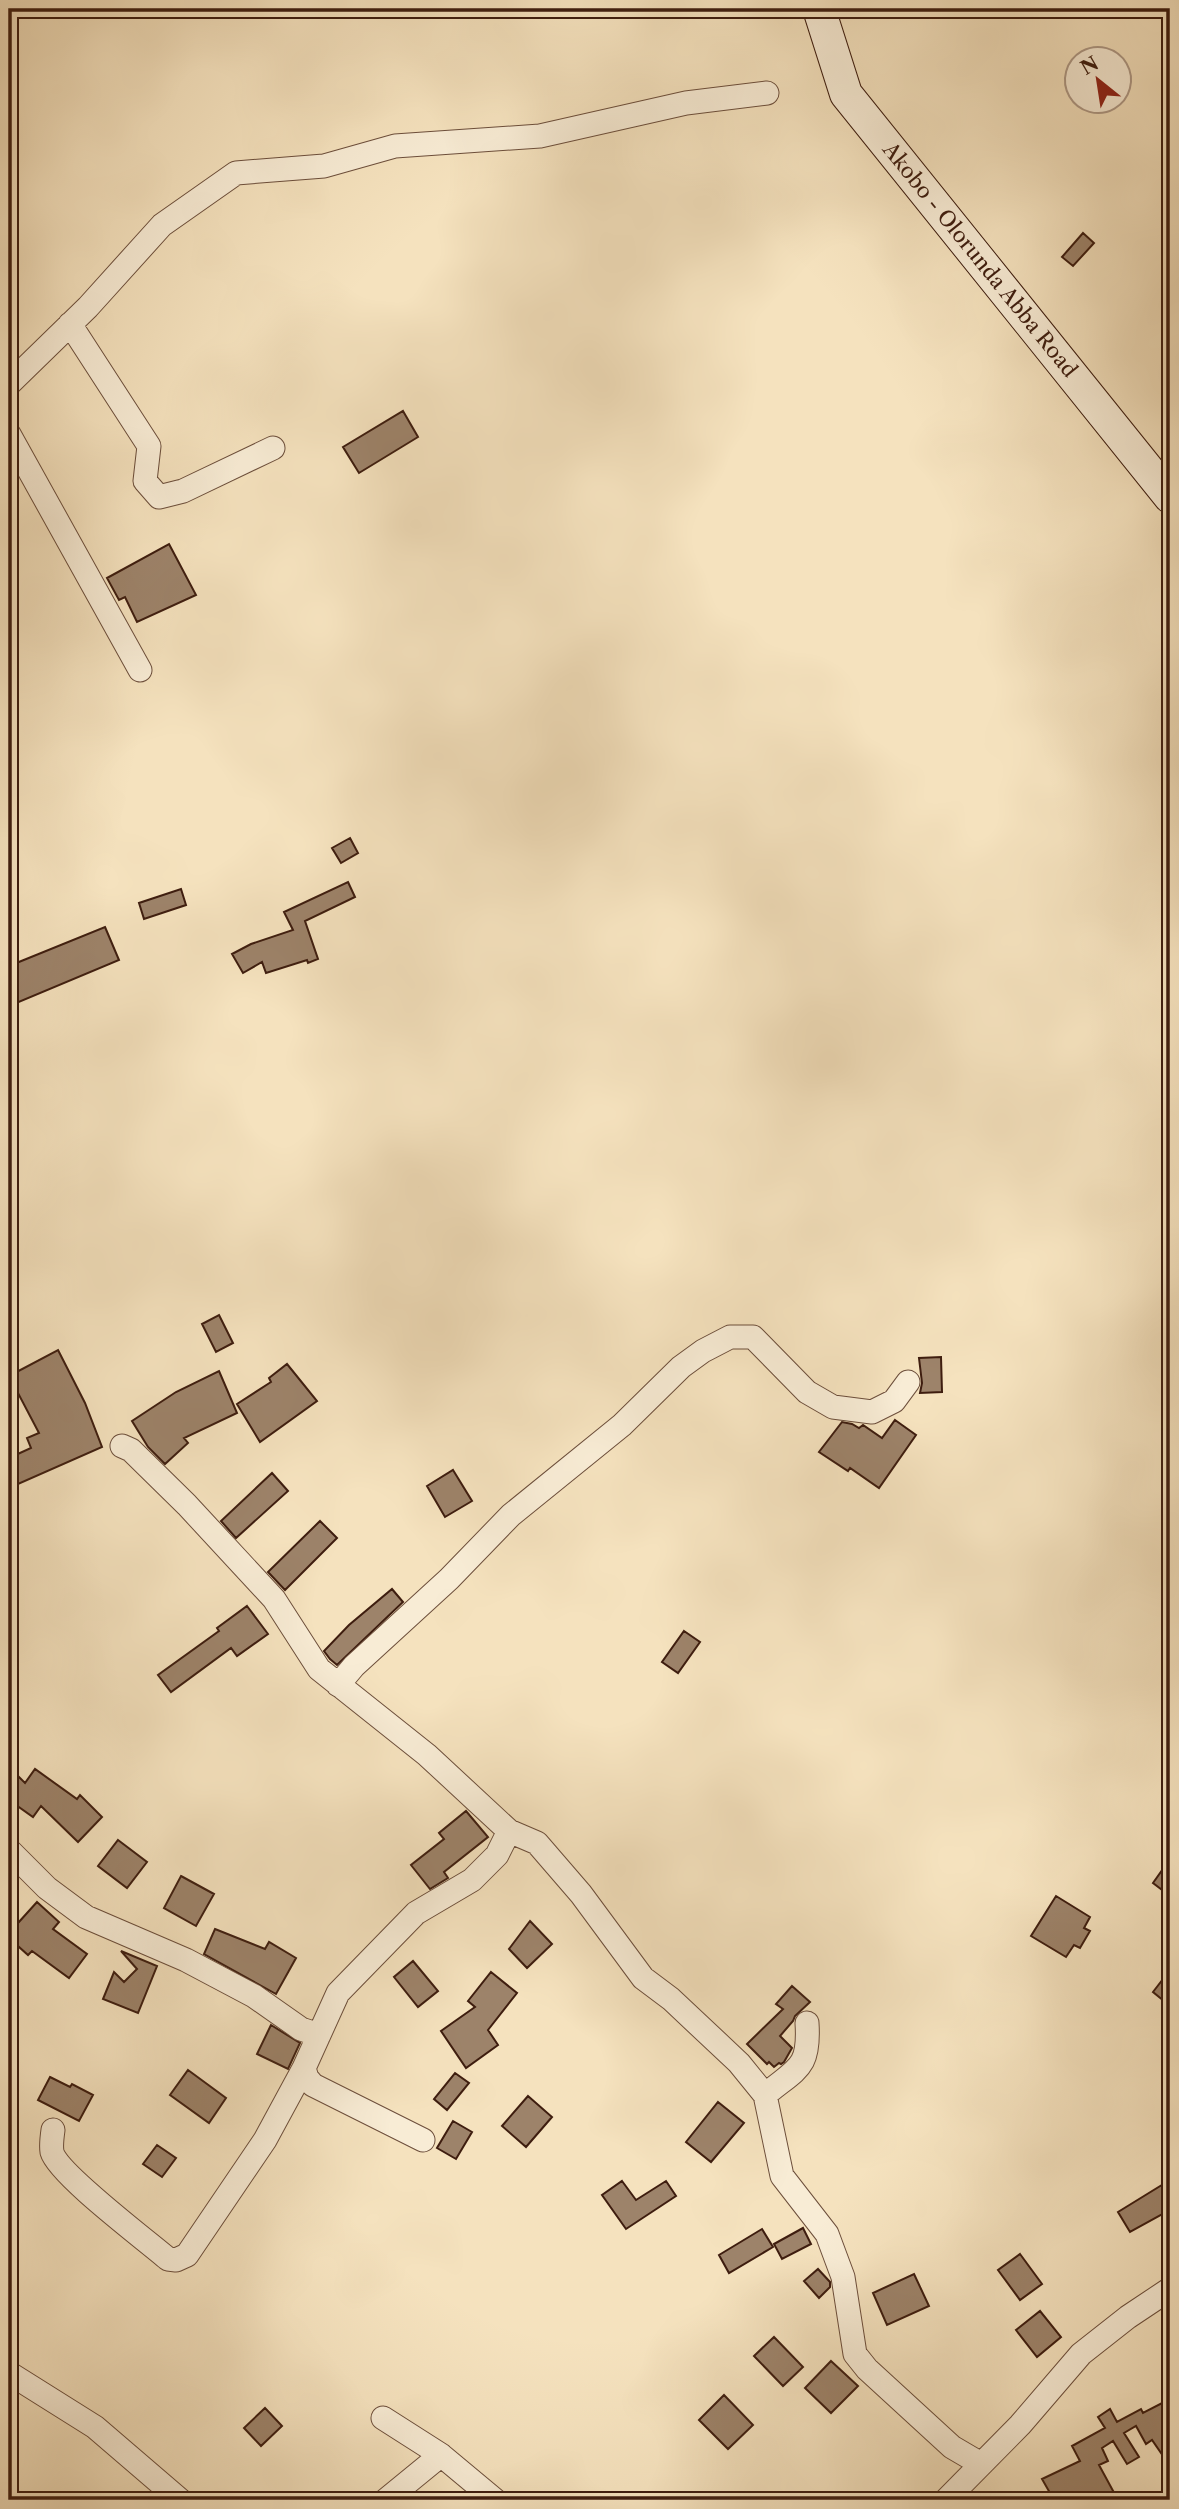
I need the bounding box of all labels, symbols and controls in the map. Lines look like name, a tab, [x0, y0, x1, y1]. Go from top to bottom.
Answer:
north arrow	[1064, 46, 1134, 116]
text: N	[1077, 52, 1103, 80]
street label: Akobo - Olorunda Abba Road	[877, 136, 1083, 382]

